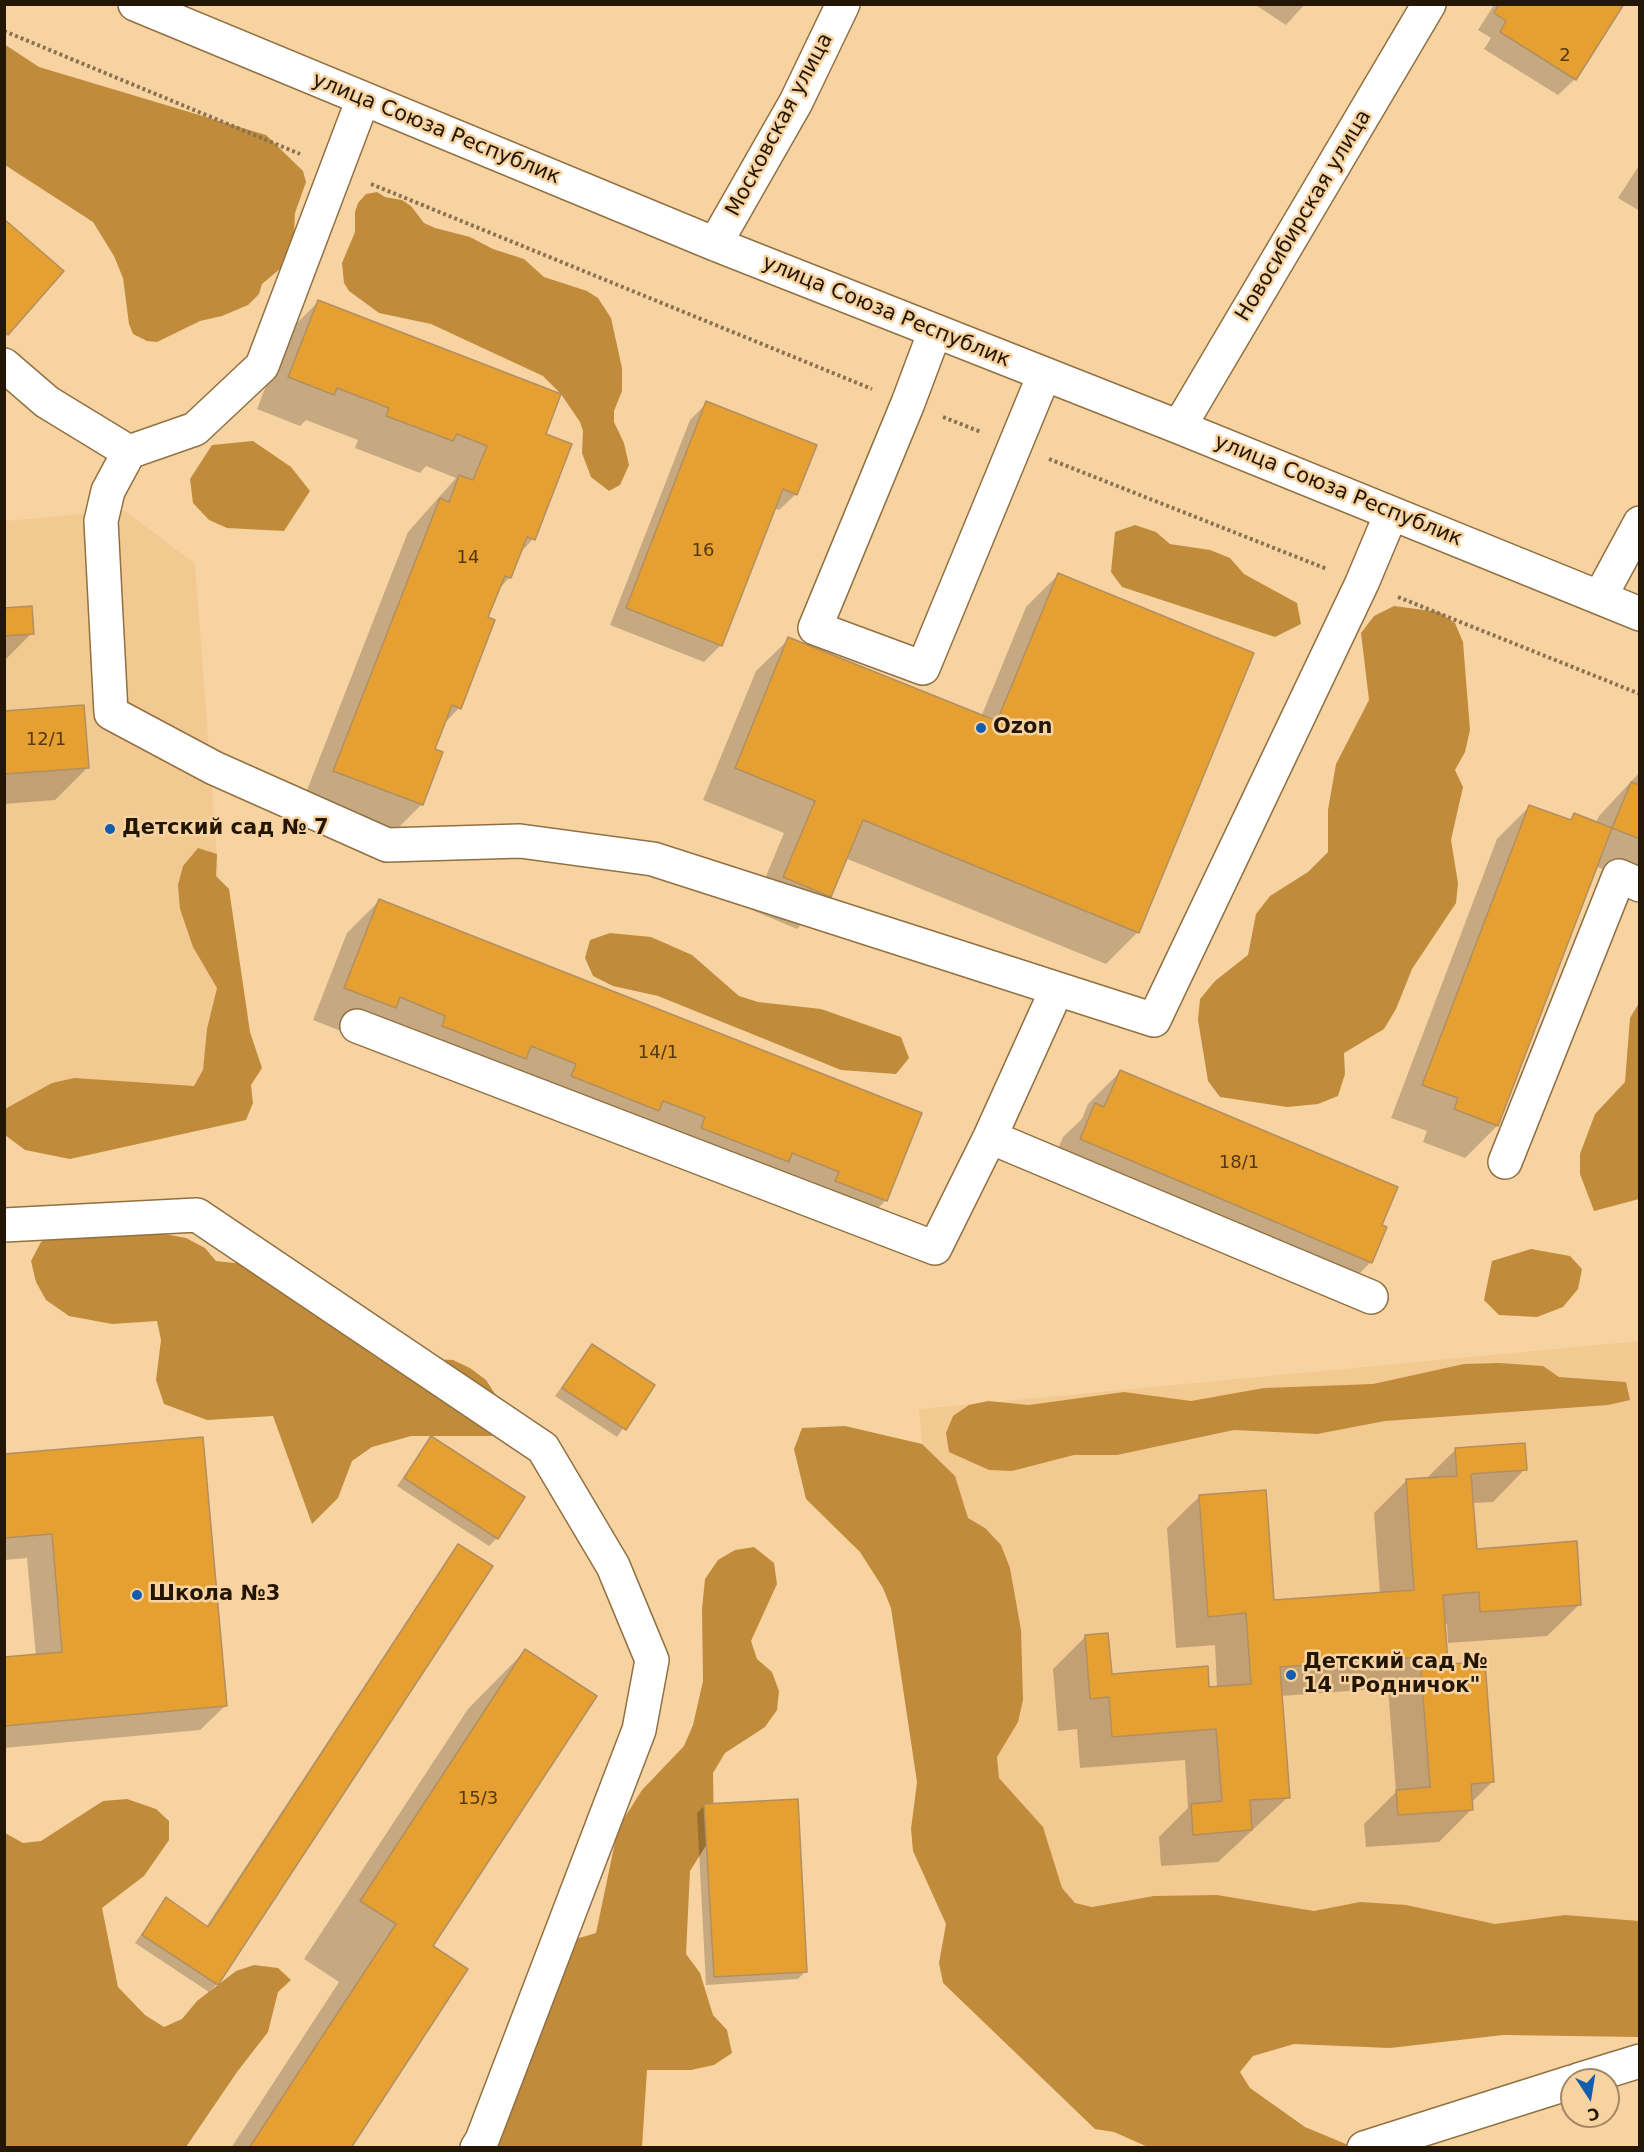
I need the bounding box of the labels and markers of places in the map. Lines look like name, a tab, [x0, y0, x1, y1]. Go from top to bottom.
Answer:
place label: Ozon	[993, 715, 1052, 741]
marker: Ozon	[974, 721, 988, 735]
place label: Детский сад № 7	[122, 816, 329, 842]
marker: Детский сад № 7	[103, 822, 117, 836]
place label: Школа №3	[149, 1582, 280, 1608]
marker: Школа №3	[130, 1588, 144, 1602]
place label: Детский сад № 14 "Родничок"	[1303, 1650, 1488, 1700]
marker: Детский сад № 14 "Родничок"	[1284, 1668, 1298, 1682]

